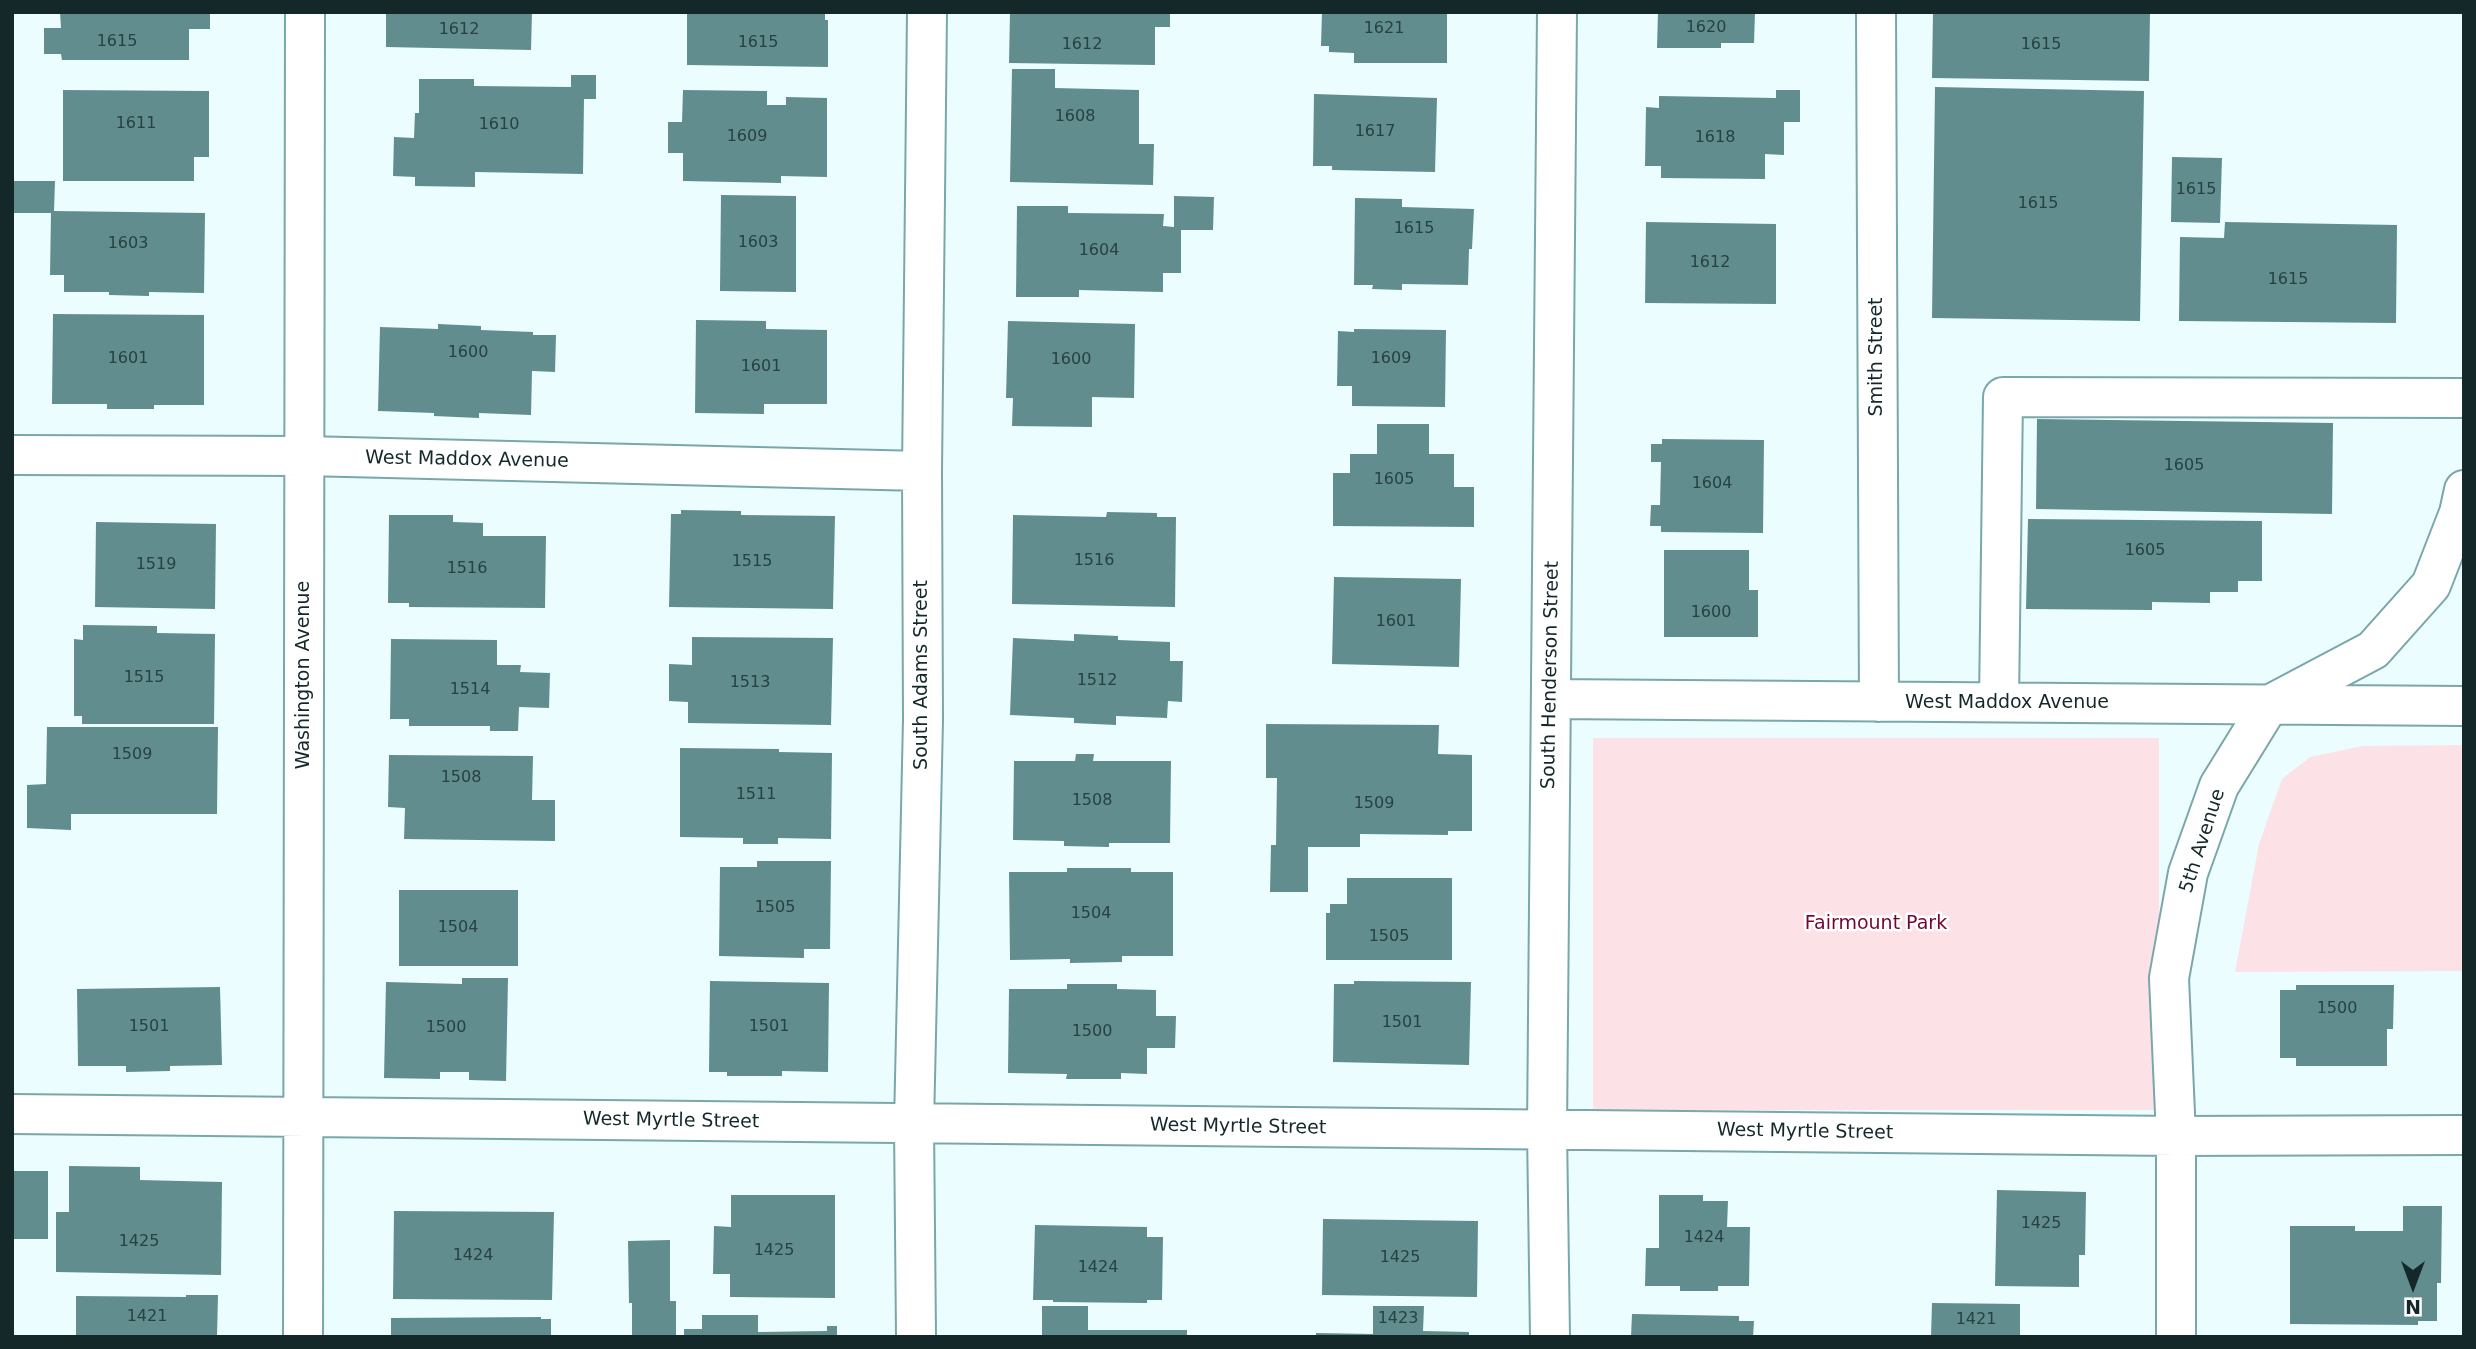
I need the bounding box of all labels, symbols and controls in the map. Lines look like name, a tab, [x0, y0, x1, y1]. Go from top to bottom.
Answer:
house number: 1620	[1686, 18, 1726, 38]
house number: 1621	[1364, 19, 1404, 39]
house number: 1612	[439, 20, 479, 40]
house number: 1615	[97, 32, 137, 52]
house number: 1615	[738, 33, 778, 53]
house number: 1612	[1062, 35, 1102, 55]
house number: 1615	[2021, 35, 2061, 55]
house number: 1608	[1055, 107, 1095, 127]
house number: 1611	[116, 114, 156, 134]
house number: 1610	[479, 115, 519, 135]
house number: 1617	[1355, 122, 1395, 142]
house number: 1609	[727, 127, 767, 147]
house number: 1618	[1695, 128, 1735, 148]
house number: 1615	[2176, 180, 2216, 200]
house number: 1615	[2018, 194, 2058, 214]
house number: 1615	[1394, 219, 1434, 239]
house number: 1603	[738, 233, 778, 253]
house number: 1603	[108, 234, 148, 254]
house number: 1604	[1079, 241, 1119, 261]
house number: 1612	[1690, 253, 1730, 273]
house number: 1615	[2268, 270, 2308, 290]
street label: Smith Street	[1866, 297, 1888, 417]
house number: 1600	[448, 343, 488, 363]
house number: 1601	[108, 349, 148, 369]
house number: 1609	[1371, 349, 1411, 369]
house number: 1600	[1051, 350, 1091, 370]
house number: 1601	[741, 357, 781, 377]
street label: West Maddox Avenue	[365, 447, 569, 473]
house number: 1605	[2164, 456, 2204, 476]
house number: 1605	[1374, 470, 1414, 490]
house number: 1604	[1692, 474, 1732, 494]
house number: 1605	[2125, 541, 2165, 561]
house number: 1516	[1074, 551, 1114, 571]
house number: 1515	[732, 552, 772, 572]
house number: 1519	[136, 555, 176, 575]
house number: 1516	[447, 559, 487, 579]
street label: South Henderson Street	[1538, 561, 1564, 789]
street label: South Adams Street	[911, 580, 933, 770]
street label: Washington Avenue	[293, 581, 315, 769]
house number: 1600	[1691, 603, 1731, 623]
house number: 1601	[1376, 612, 1416, 632]
house number: 1515	[124, 668, 164, 688]
house number: 1512	[1077, 671, 1117, 691]
house number: 1513	[730, 673, 770, 693]
house number: 1514	[450, 680, 490, 700]
street label: West Maddox Avenue	[1905, 692, 2109, 714]
house number: 1509	[112, 745, 152, 765]
house number: 1508	[441, 768, 481, 788]
house number: 1511	[736, 785, 776, 805]
street label: 5th Avenue	[2175, 786, 2231, 896]
house number: 1508	[1072, 791, 1112, 811]
house number: 1509	[1354, 794, 1394, 814]
house number: 1505	[755, 898, 795, 918]
house number: 1504	[1071, 904, 1111, 924]
park label: Fairmount Park	[1805, 913, 1947, 935]
house number: 1504	[438, 918, 478, 938]
house number: 1505	[1369, 927, 1409, 947]
house number: 1500	[2317, 999, 2357, 1019]
house number: 1501	[1382, 1013, 1422, 1033]
house number: 1501	[129, 1017, 169, 1037]
house number: 1501	[749, 1017, 789, 1037]
house number: 1500	[426, 1018, 466, 1038]
house number: 1500	[1072, 1022, 1112, 1042]
street label: West Myrtle Street	[583, 1108, 759, 1134]
street label: West Myrtle Street	[1150, 1114, 1326, 1140]
street label: West Myrtle Street	[1717, 1119, 1893, 1145]
house number: 1425	[2021, 1214, 2061, 1234]
house number: 1424	[1684, 1228, 1724, 1248]
house number: 1425	[119, 1232, 159, 1252]
house number: 1425	[754, 1241, 794, 1261]
house number: 1424	[453, 1246, 493, 1266]
house number: 1425	[1380, 1248, 1420, 1268]
north arrow	[2378, 1251, 2448, 1321]
house number: 1424	[1078, 1258, 1118, 1278]
text: N	[2405, 1296, 2421, 1318]
house number: 1421	[127, 1307, 167, 1327]
house number: 1423	[1378, 1309, 1418, 1329]
house number: 1421	[1956, 1310, 1996, 1330]

